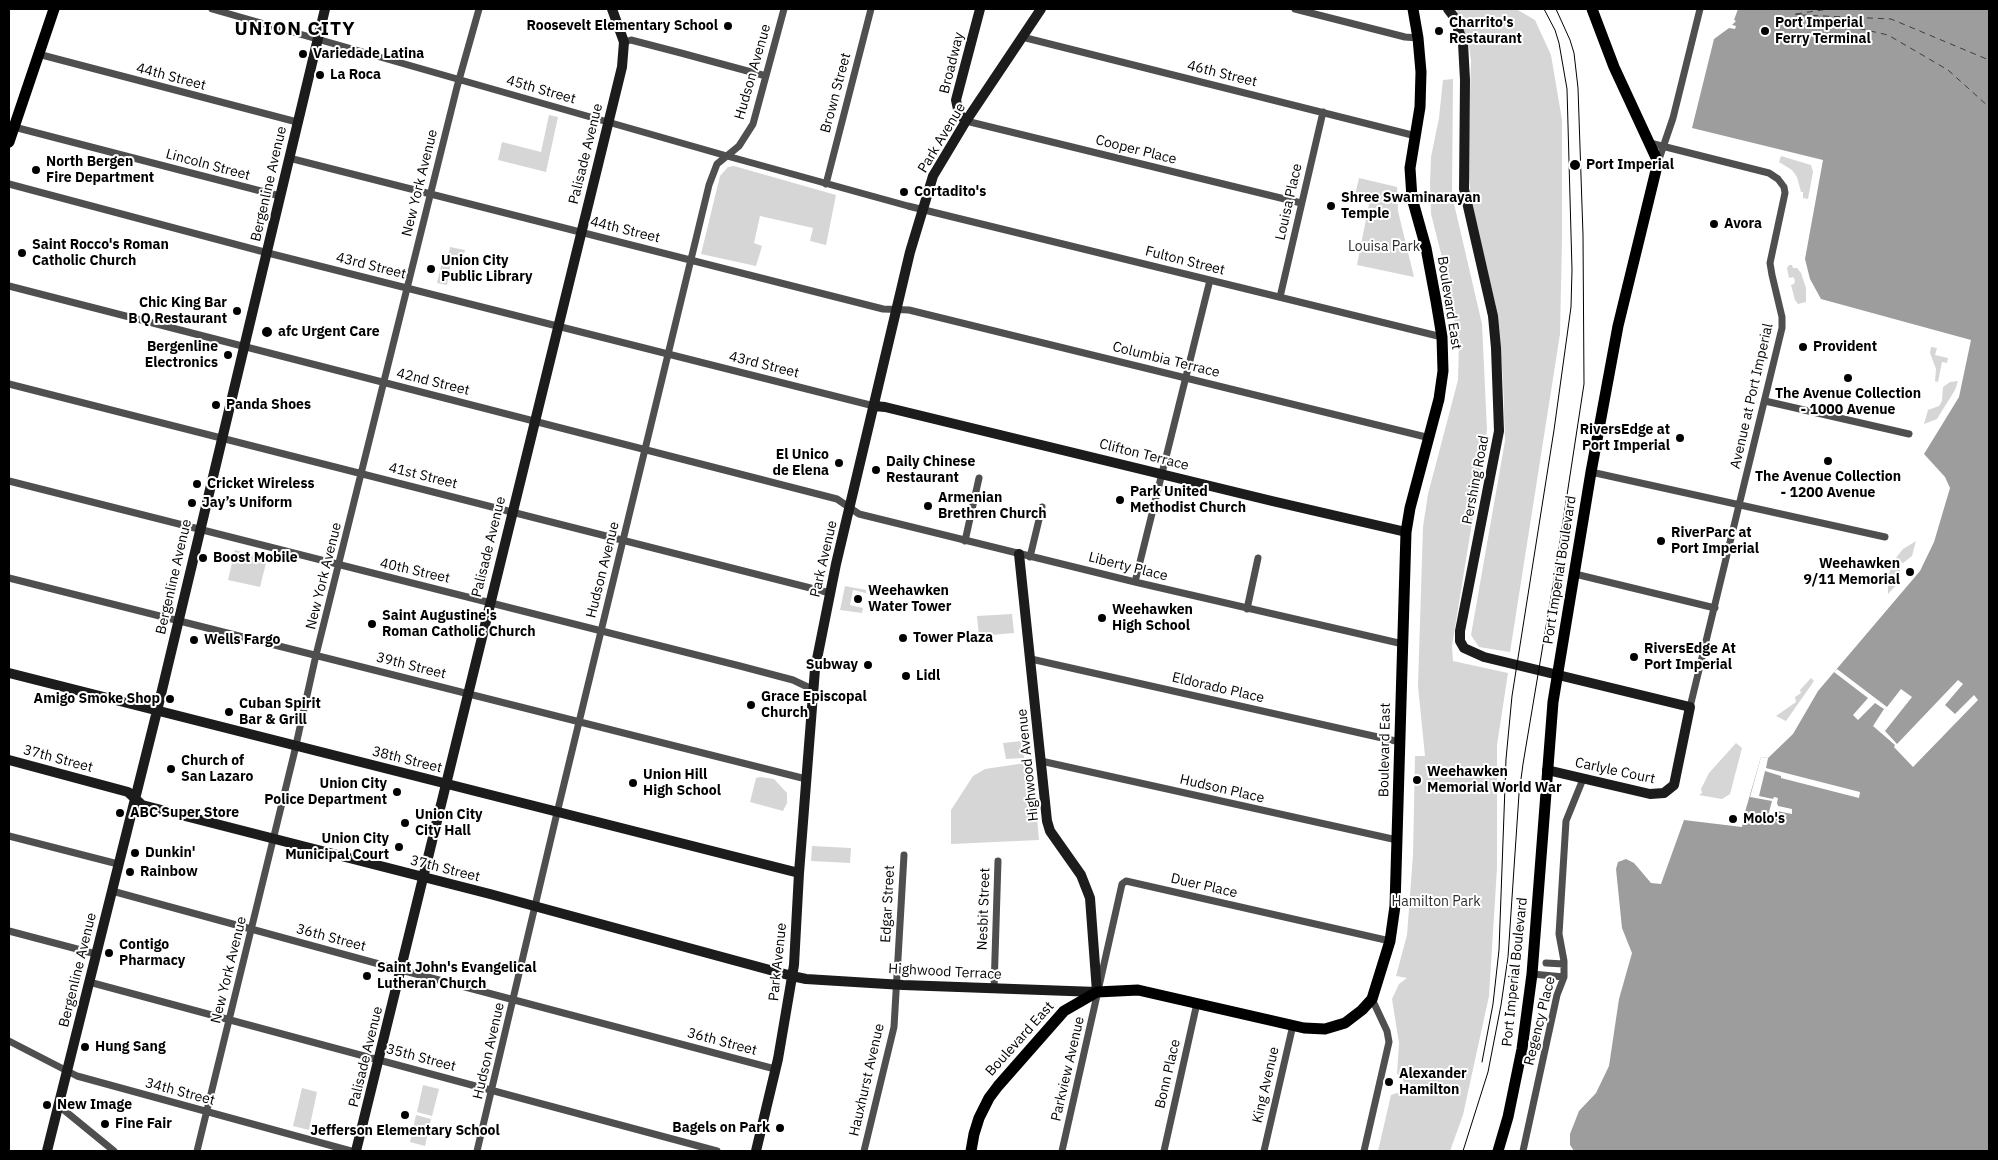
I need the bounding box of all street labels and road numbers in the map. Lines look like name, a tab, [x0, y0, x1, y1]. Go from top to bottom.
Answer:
street label: Hudson Avenue	[731, 22, 775, 122]
street label: Broadway	[936, 31, 968, 95]
street label: Brown Street	[817, 51, 855, 135]
street label: 46th Street	[1185, 57, 1259, 91]
street label: 44th Street	[134, 60, 208, 94]
street label: 45th Street	[504, 72, 578, 108]
street label: Park Avenue	[915, 100, 969, 176]
street label: Palisade Avenue	[565, 102, 607, 206]
street label: Bergenline Avenue	[248, 125, 290, 243]
street label: New York Avenue	[399, 128, 441, 238]
street label: Cooper Place	[1094, 132, 1178, 168]
street label: Lincoln Street	[164, 146, 252, 184]
street label: Louisa Place	[1272, 162, 1306, 242]
street label: 44th Street	[588, 213, 662, 247]
street label: Fulton Street	[1143, 243, 1227, 279]
street label: 43rd Street	[334, 249, 408, 283]
street label: Boulevard East	[1433, 255, 1465, 351]
street label: Avenue at Port Imperial	[1727, 322, 1777, 470]
street label: Columbia Terrace	[1111, 339, 1221, 381]
street label: 43rd Street	[727, 348, 801, 382]
street label: 42nd Street	[395, 365, 471, 399]
street label: Pershing Road	[1459, 434, 1493, 526]
street label: Clifton Terrace	[1098, 436, 1190, 474]
street label: 41st Street	[387, 459, 459, 493]
street label: Palisade Avenue	[468, 495, 510, 599]
street label: Port Imperial Boulevard	[1540, 495, 1580, 645]
street label: Bergenline Avenue	[153, 518, 195, 636]
street label: Park Avenue	[807, 519, 841, 599]
street label: Hudson Avenue	[583, 520, 623, 620]
street label: New York Avenue	[303, 521, 345, 631]
street label: Liberty Place	[1087, 549, 1169, 585]
street label: 40th Street	[378, 555, 452, 587]
street label: 39th Street	[374, 649, 448, 683]
street label: Eldorado Place	[1170, 669, 1266, 707]
street label: Boulevard East	[1376, 703, 1394, 797]
street label: Highwood Avenue	[1014, 708, 1042, 822]
street label: 37th Street	[21, 742, 95, 776]
street label: 38th Street	[370, 743, 444, 777]
street label: Carlyle Court	[1573, 754, 1657, 788]
street label: Hudson Place	[1178, 771, 1266, 807]
street label: 37th Street	[408, 852, 482, 886]
street label: Edgar Street	[878, 865, 898, 943]
street label: Nesbit Street	[974, 867, 994, 951]
street label: Duer Place	[1169, 870, 1239, 902]
street label: Port Imperial Boulevard	[1499, 897, 1531, 1047]
street label: Bergenline Avenue	[56, 911, 100, 1029]
street label: New York Avenue	[208, 915, 250, 1025]
street label: 36th Street	[294, 921, 368, 955]
street label: Park Avenue	[766, 922, 790, 1002]
street label: Highwood Terrace	[888, 961, 1002, 983]
street label: Regency Place	[1521, 975, 1559, 1067]
street label: Boulevard East	[982, 998, 1058, 1080]
street label: Hudson Avenue	[470, 1001, 508, 1101]
street label: Palisade Avenue	[345, 1005, 387, 1109]
street label: Parkview Avenue	[1048, 1015, 1088, 1123]
street label: Hauxhurst Avenue	[846, 1022, 888, 1138]
street label: 36th Street	[685, 1025, 759, 1059]
street label: Bonn Place	[1152, 1038, 1184, 1110]
street label: 35th Street	[384, 1041, 458, 1075]
street label: King Avenue	[1249, 1045, 1283, 1125]
street label: 34th Street	[143, 1075, 217, 1109]

